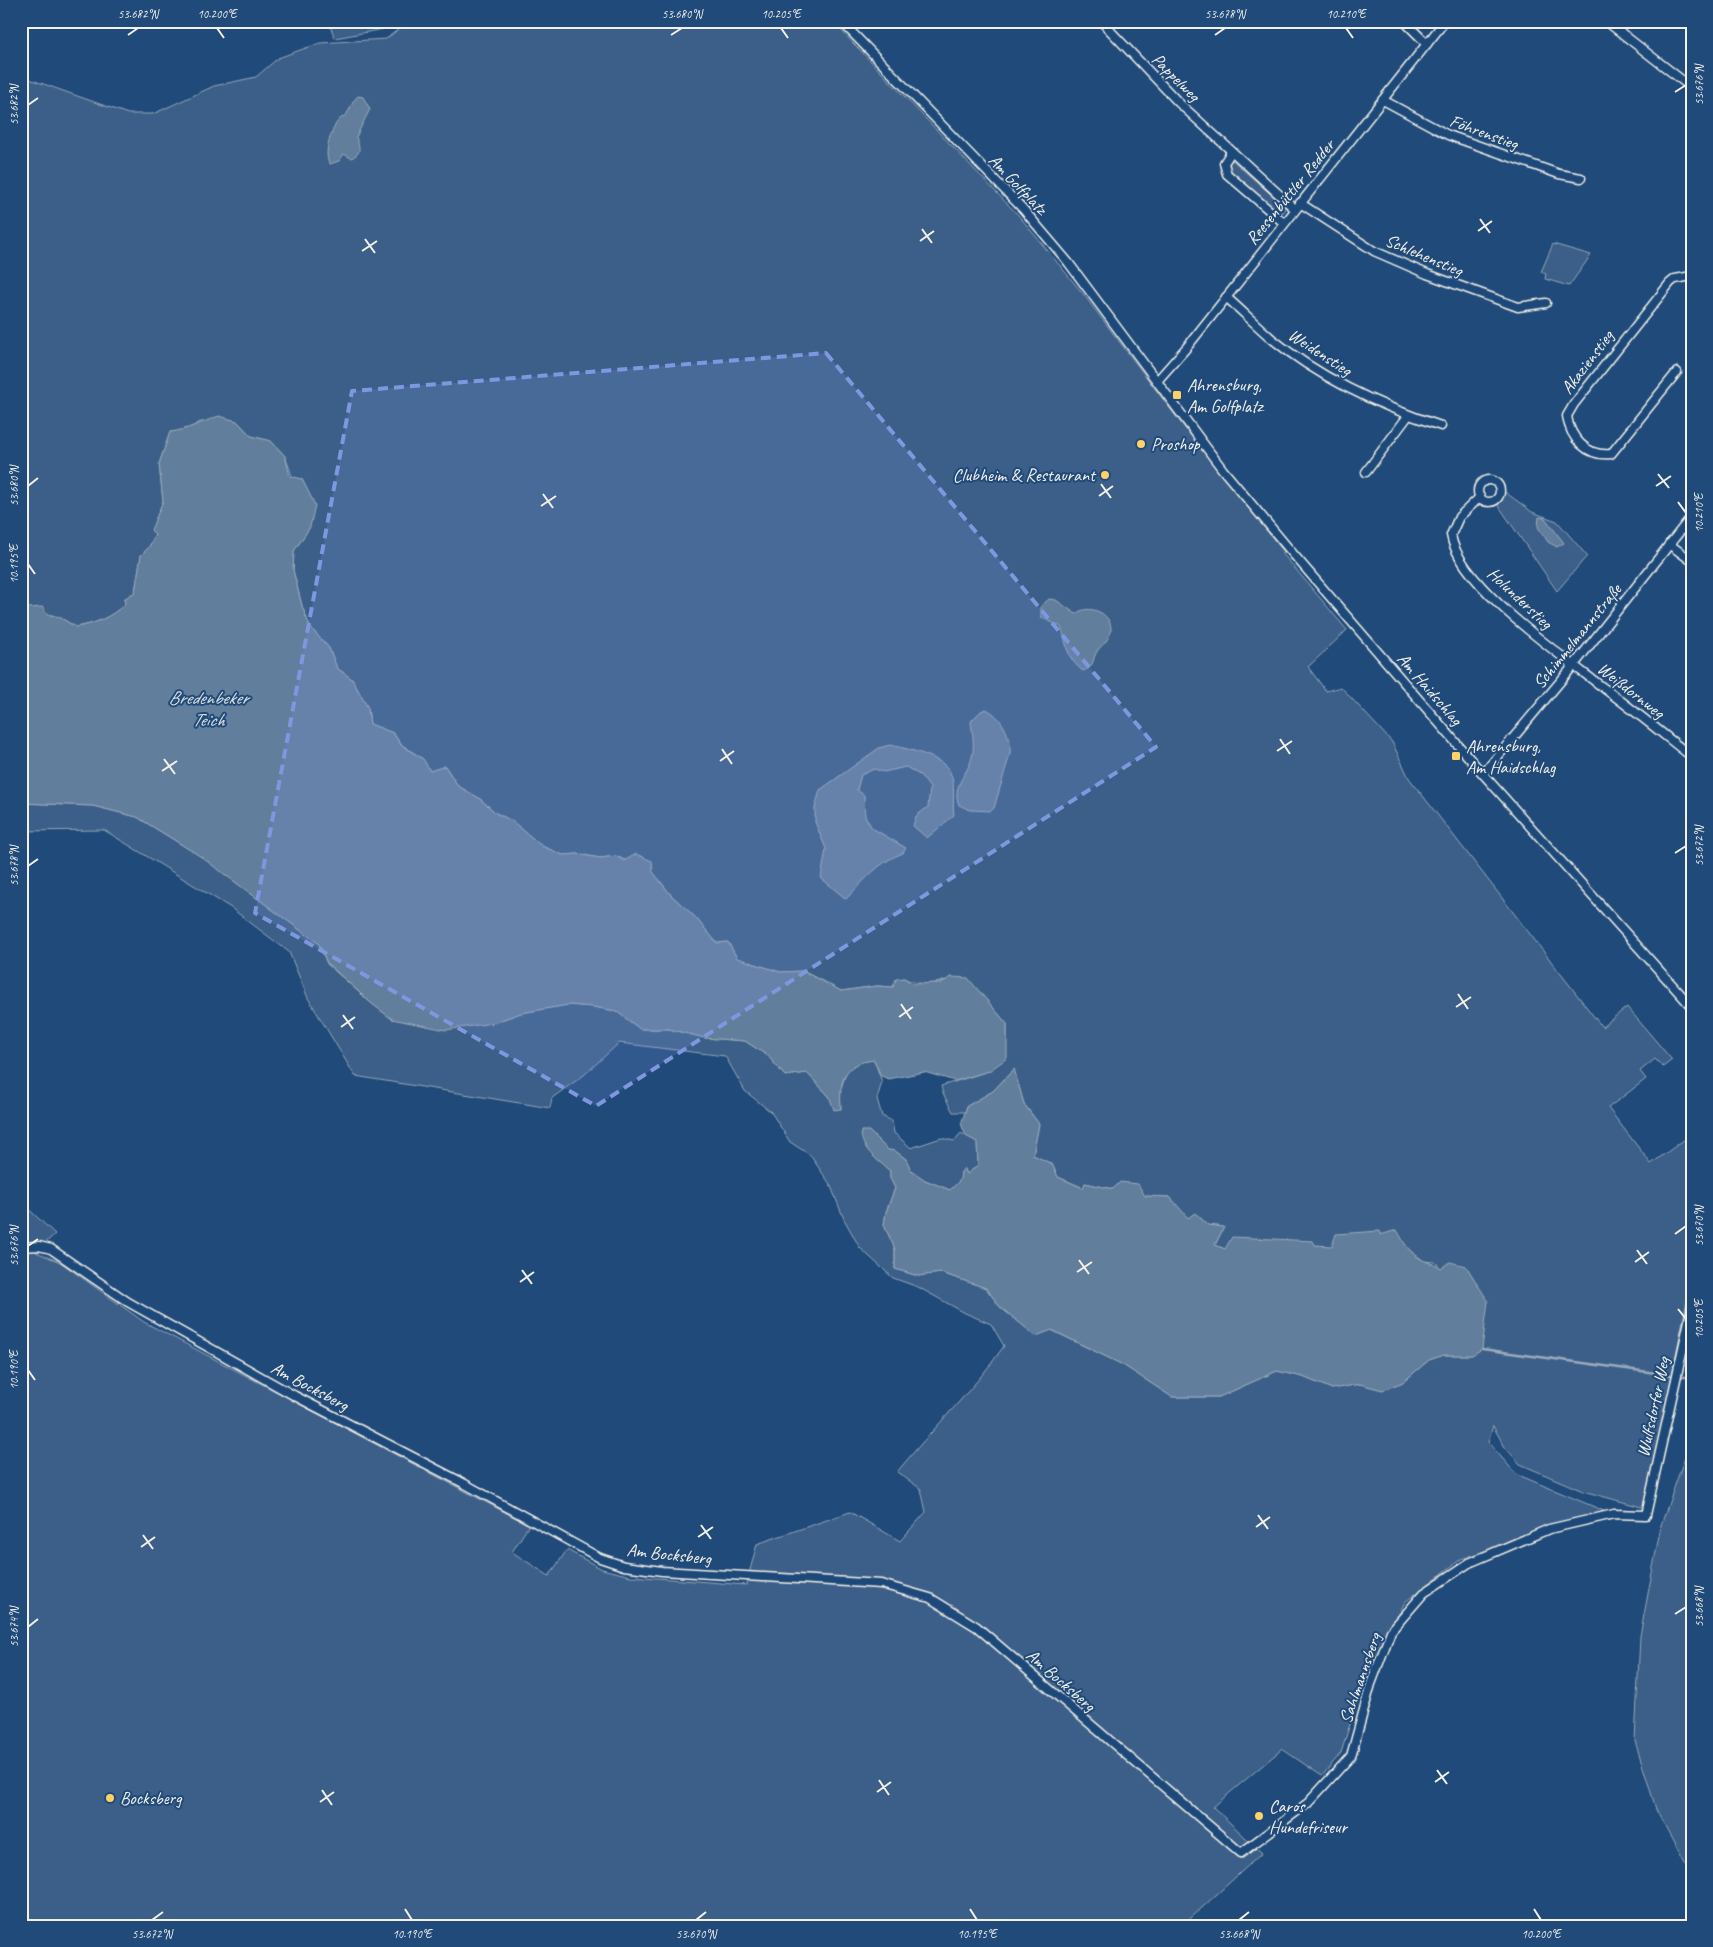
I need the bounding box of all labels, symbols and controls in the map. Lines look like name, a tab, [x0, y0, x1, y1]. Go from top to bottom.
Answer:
text: 53.682°N	[118, 6, 160, 22]
text: 10.200°E	[197, 6, 238, 22]
text: 53.680°N	[662, 6, 704, 22]
text: 10.205°E	[761, 6, 802, 22]
text: 53.678°N	[1205, 6, 1247, 22]
text: 10.210°E	[1326, 6, 1367, 22]
street label: Pappelweg	[1147, 48, 1206, 107]
text: 53.676°N	[1691, 63, 1707, 105]
text: 53.682°N	[6, 83, 22, 125]
street label: Föhrenstieg	[1447, 110, 1523, 155]
street label: Reesenbüttler Redder	[1241, 133, 1341, 249]
street label: Am Golfplatz	[984, 149, 1054, 220]
street label: Schlehenstieg	[1382, 229, 1467, 282]
street label: Weidenstieg	[1284, 323, 1357, 381]
street label: Akazienstieg	[1556, 324, 1619, 398]
place label: Ahrensburg, Am Golfplatz	[1187, 374, 1265, 417]
marker: Ahrensburg, Am Golfplatz	[1171, 389, 1183, 401]
place label: Proshop	[1151, 433, 1201, 455]
marker: Proshop	[1135, 438, 1147, 450]
text: 53.680°N	[6, 464, 22, 506]
place label: Clubheim & Restaurant	[953, 464, 1097, 486]
marker: Clubheim & Restaurant	[1099, 469, 1111, 481]
text: 10.210°E	[1691, 492, 1707, 533]
text: 10.195°E	[6, 543, 22, 584]
street label: Holunderstieg	[1483, 562, 1558, 635]
street label: Schimmelmannstraße	[1528, 578, 1627, 693]
street label: Am Haidschlag	[1392, 648, 1469, 731]
street label: Weißdornweg	[1593, 657, 1670, 724]
water label: Bredenbeker Teich	[168, 686, 251, 732]
place label: Ahrensburg, Am Haidschlag	[1466, 735, 1557, 778]
marker: Ahrensburg, Am Haidschlag	[1450, 750, 1462, 762]
text: 53.672°N	[1691, 824, 1707, 866]
text: 53.678°N	[6, 844, 22, 886]
text: 53.670°N	[1691, 1204, 1707, 1246]
text: 53.676°N	[6, 1224, 22, 1266]
text: 10.205°E	[1691, 1298, 1707, 1339]
text: 10.190°E	[6, 1349, 22, 1390]
street label: Wulfsdorfer Weg	[1632, 1354, 1675, 1459]
street label: Am Bocksberg	[267, 1356, 354, 1416]
street label: Am Bocksberg	[626, 1539, 714, 1570]
text: 53.668°N	[1691, 1585, 1707, 1627]
text: 53.674°N	[6, 1605, 22, 1647]
street label: Sahlmannsberg	[1334, 1628, 1386, 1726]
street label: Am Bocksberg	[1022, 1644, 1101, 1717]
place label: Bocksberg	[120, 1787, 183, 1809]
marker: Bocksberg	[104, 1792, 116, 1804]
place label: Caros Hundefriseur	[1269, 1795, 1349, 1838]
marker: Caros Hundefriseur	[1253, 1810, 1265, 1822]
text: 53.672°N	[132, 1926, 174, 1942]
text: 10.190°E	[392, 1926, 433, 1942]
text: 53.670°N	[676, 1926, 718, 1942]
text: 10.195°E	[957, 1926, 998, 1942]
text: 53.668°N	[1219, 1926, 1261, 1942]
text: 10.200°E	[1521, 1926, 1562, 1942]

